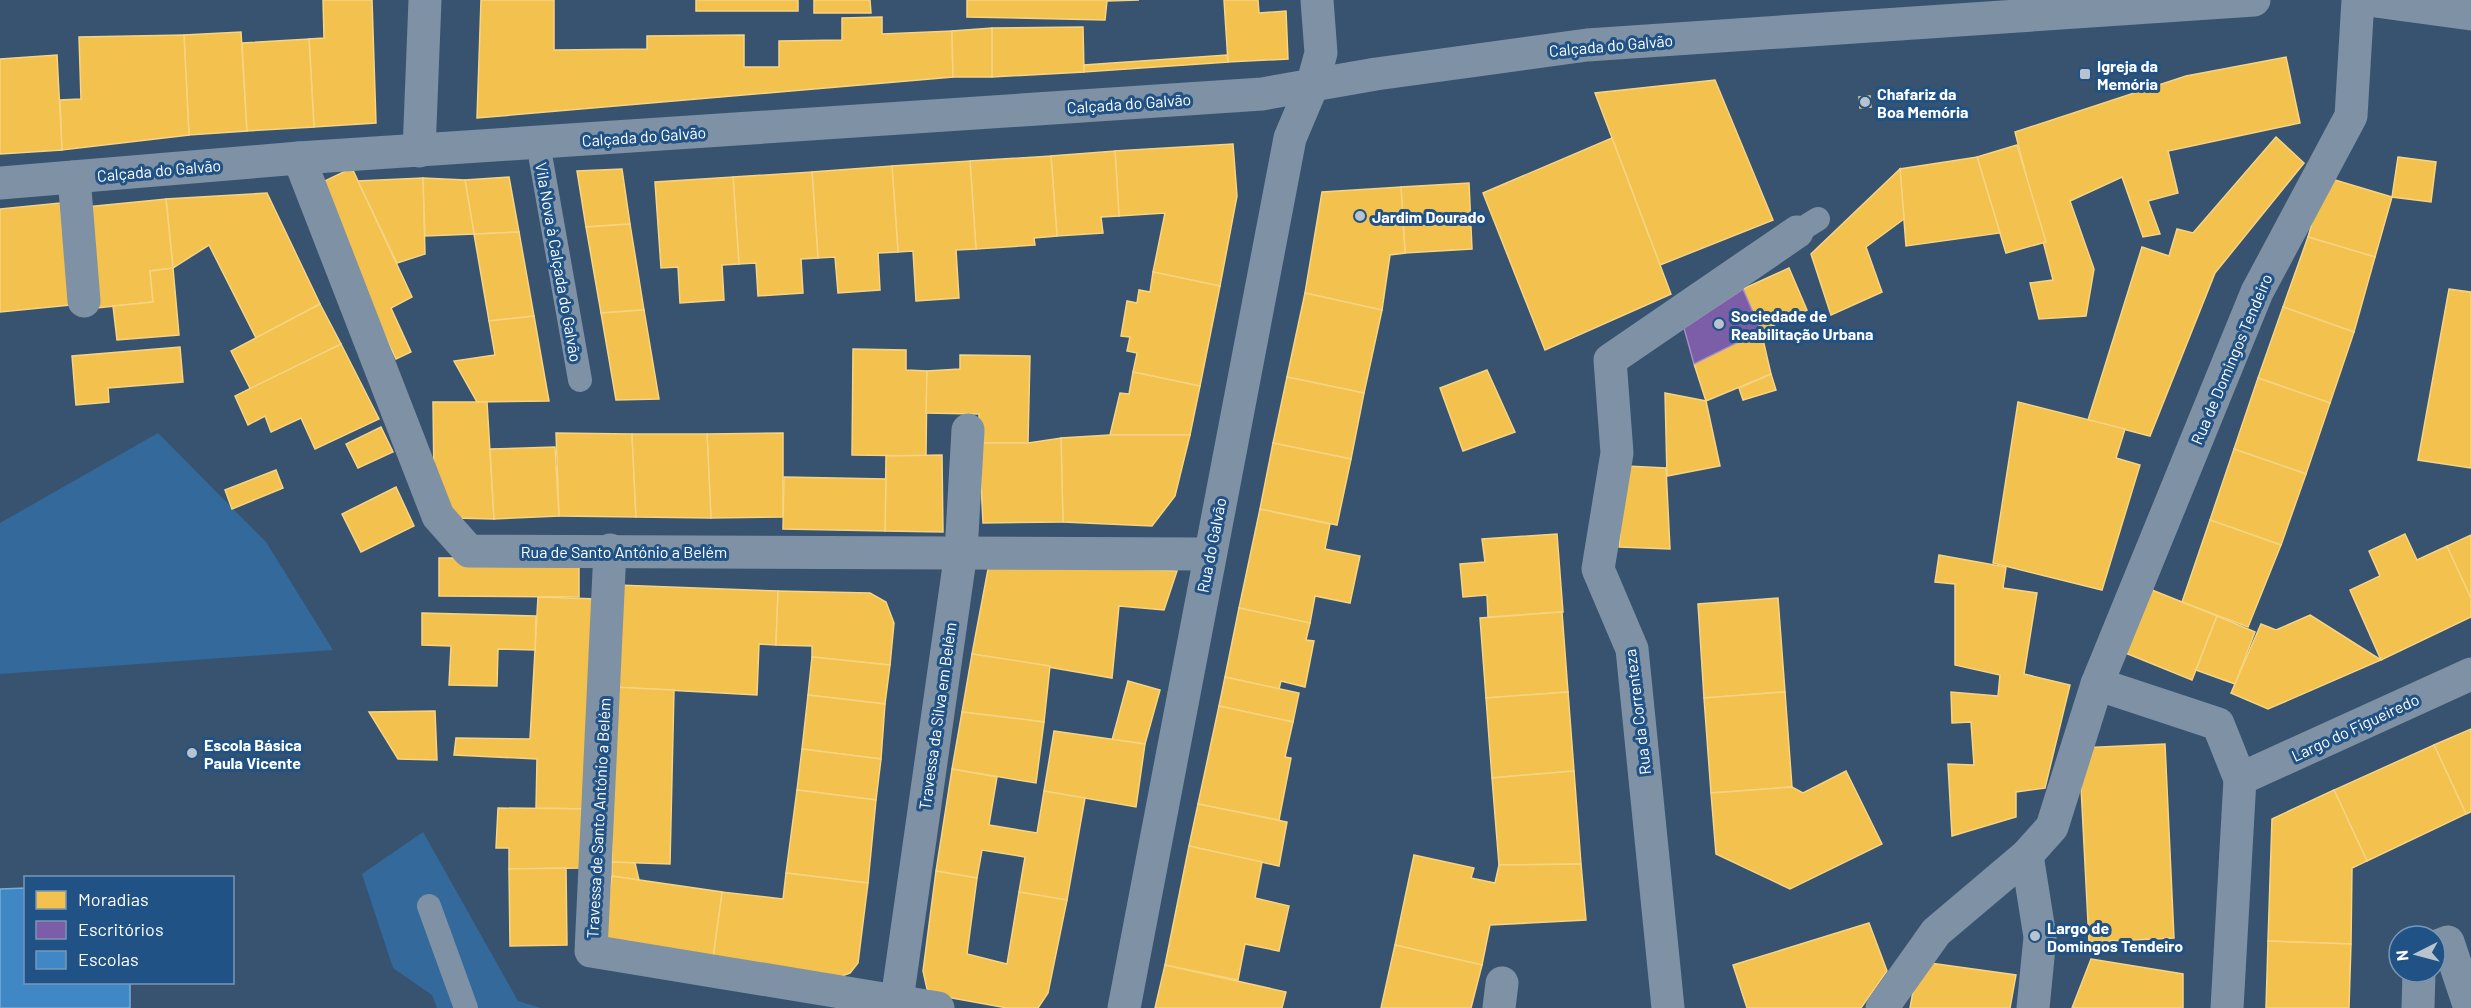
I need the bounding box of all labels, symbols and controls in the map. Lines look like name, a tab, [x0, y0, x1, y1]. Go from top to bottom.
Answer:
street label: Calçada do Galvão	[1548, 30, 1674, 60]
place label: Igreja da Memória	[2097, 56, 2158, 93]
marker: Igreja da Memória	[2078, 67, 2092, 81]
place label: Chafariz da Boa Memória	[1877, 84, 1968, 121]
street label: Calçada do Galvão	[1066, 89, 1192, 117]
marker: Chafariz da Boa Memória	[1858, 95, 1872, 109]
street label: Calçada do Galvão	[581, 122, 707, 150]
street label: Calçada do Galvão	[96, 155, 222, 185]
street label: Vila Nova à Calçada do Galvão	[532, 161, 586, 363]
place label: Jardim Dourado	[1372, 207, 1485, 226]
marker: Jardim Dourado	[1353, 209, 1367, 223]
street label: Rua de Domingos Tendeiro	[2186, 271, 2276, 447]
place label: Sociedade de Reabilitação Urbana	[1731, 306, 1873, 343]
marker: Sociedade de Reabilitação Urbana	[1712, 317, 1726, 331]
street label: Rua do Galvão	[1193, 496, 1229, 594]
street label: Rua de Santo António a Belém	[521, 542, 727, 561]
street label: Travessa da Silva em Belém	[914, 621, 960, 811]
street label: Rua da Correnteza	[1620, 648, 1654, 776]
street label: Largo do Figueiredo	[2288, 689, 2422, 765]
street label: Travessa de Santo António a Belém	[582, 697, 614, 939]
place label: Escola Básica Paula Vicente	[204, 735, 302, 772]
marker: Escola Básica Paula Vicente	[185, 746, 199, 760]
legend	[24, 876, 234, 984]
text: Moradias	[78, 888, 149, 910]
text: Escritórios	[78, 918, 164, 940]
place label: Largo de Domingos Tendeiro	[2047, 918, 2183, 955]
north arrow	[2387, 924, 2447, 984]
marker: Largo de Domingos Tendeiro	[2028, 929, 2042, 943]
text: Escolas	[78, 948, 139, 970]
text: N	[2392, 949, 2412, 962]

